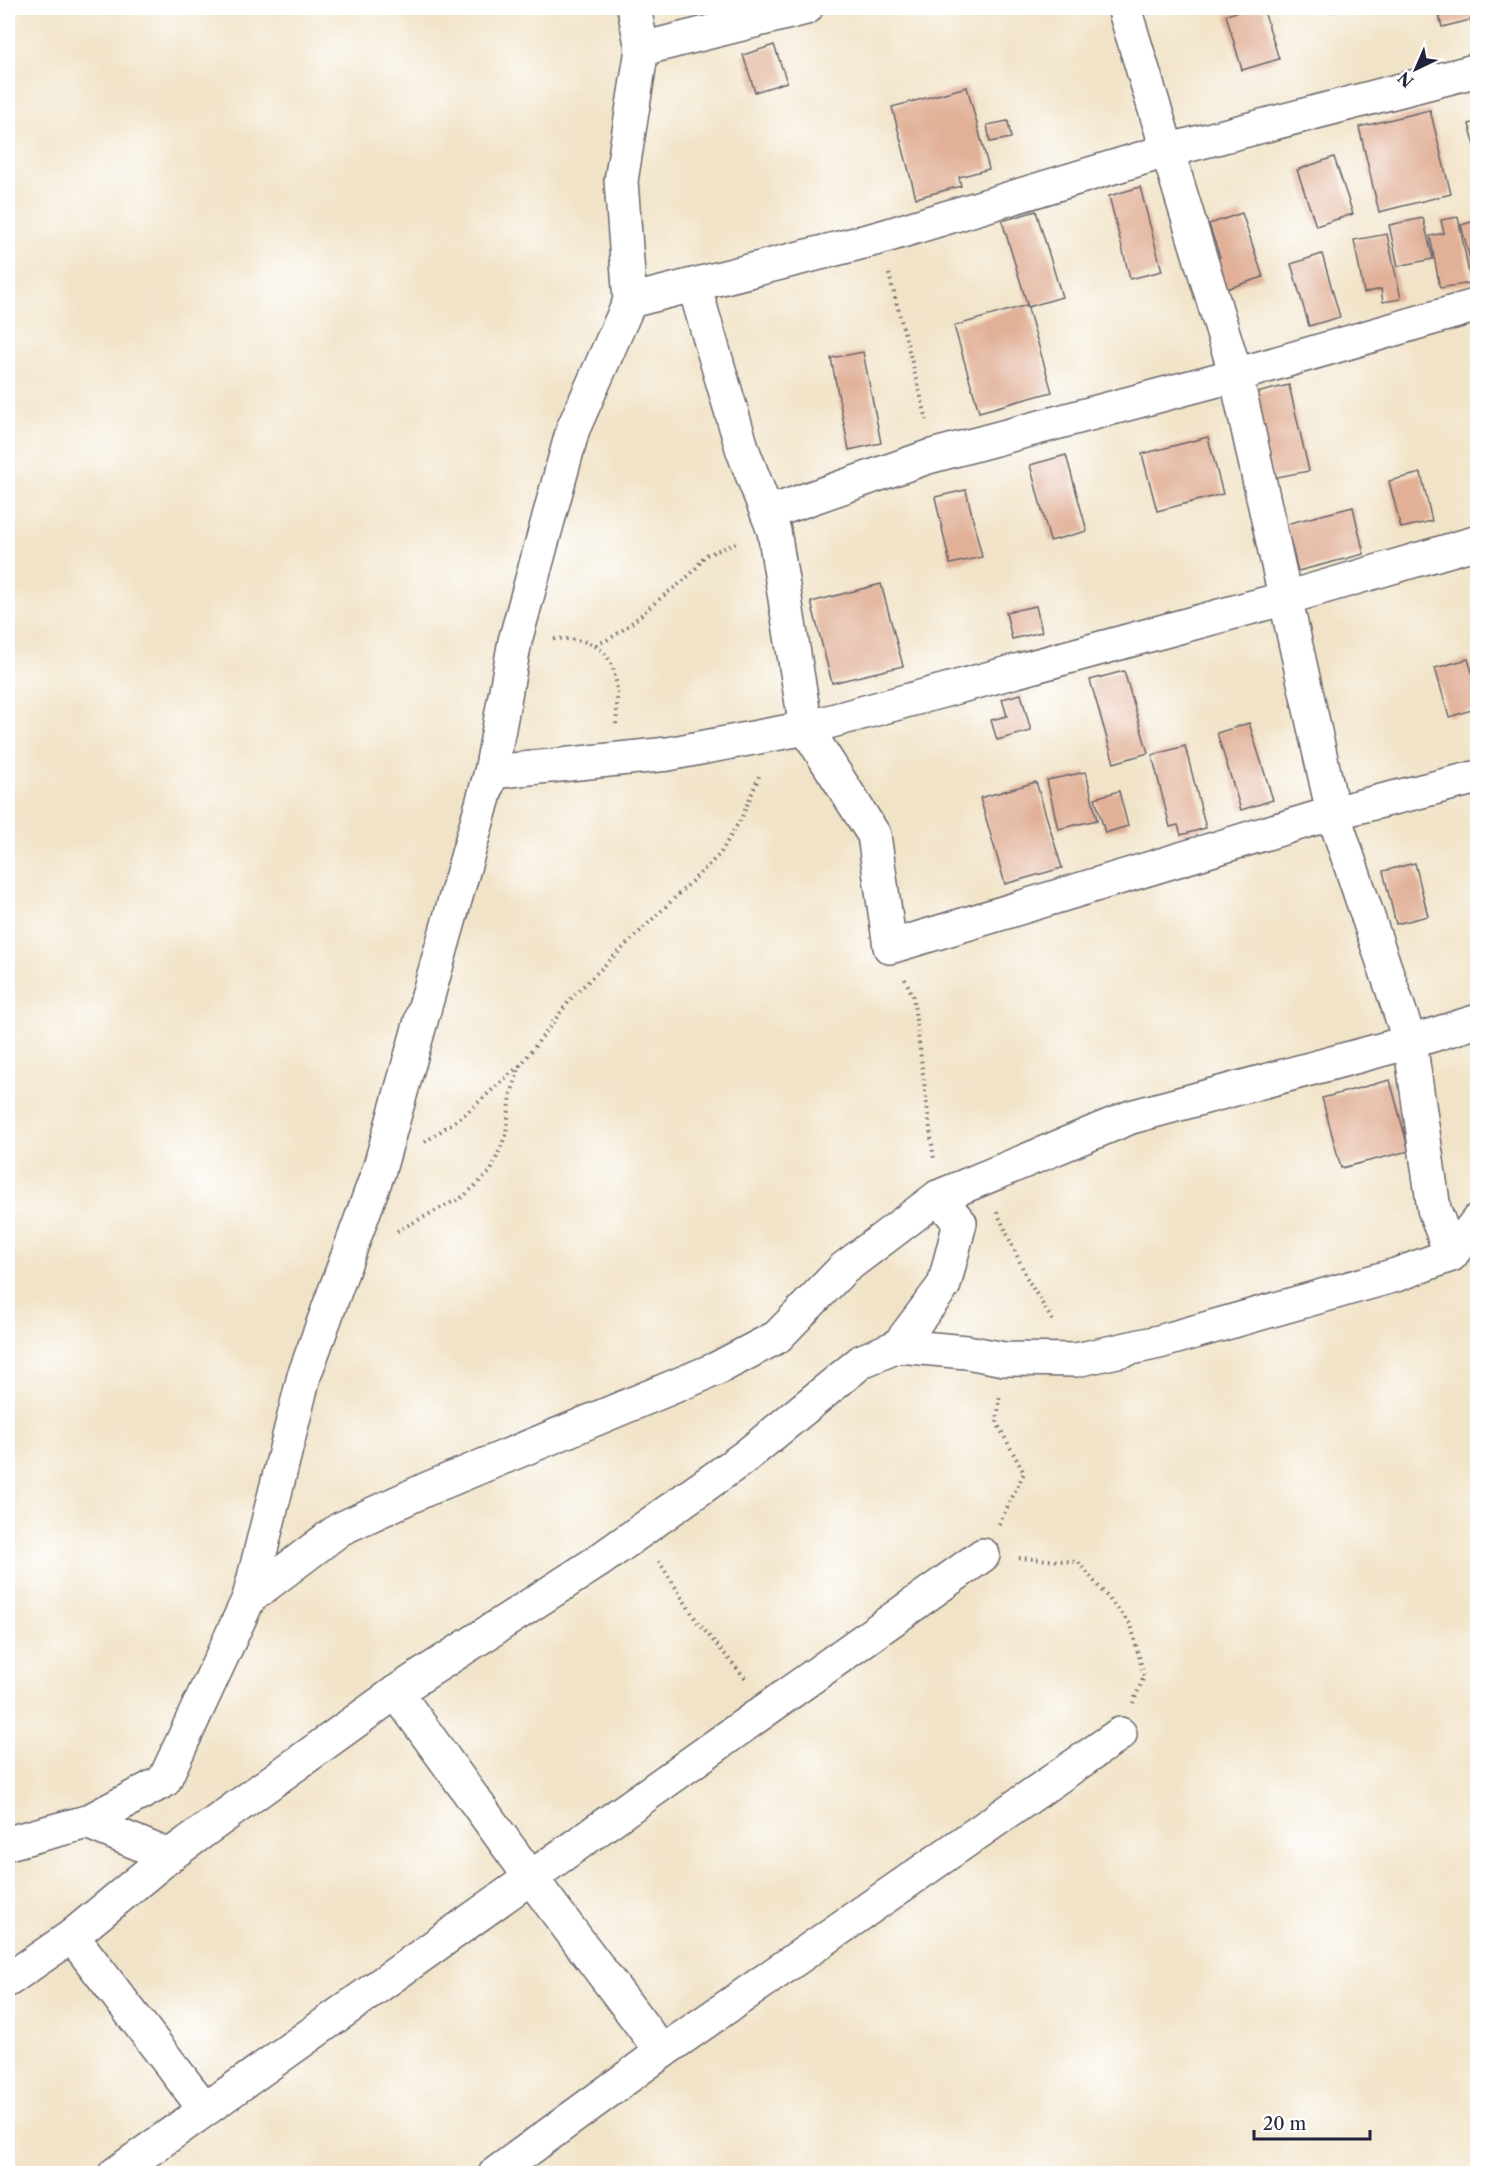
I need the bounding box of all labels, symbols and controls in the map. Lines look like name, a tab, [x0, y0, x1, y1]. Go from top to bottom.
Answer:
north arrow	[1386, 39, 1446, 99]
text: N	[1394, 68, 1418, 92]
scale bar	[1254, 2103, 1370, 2141]
text: 20 m	[1263, 2113, 1307, 2135]

